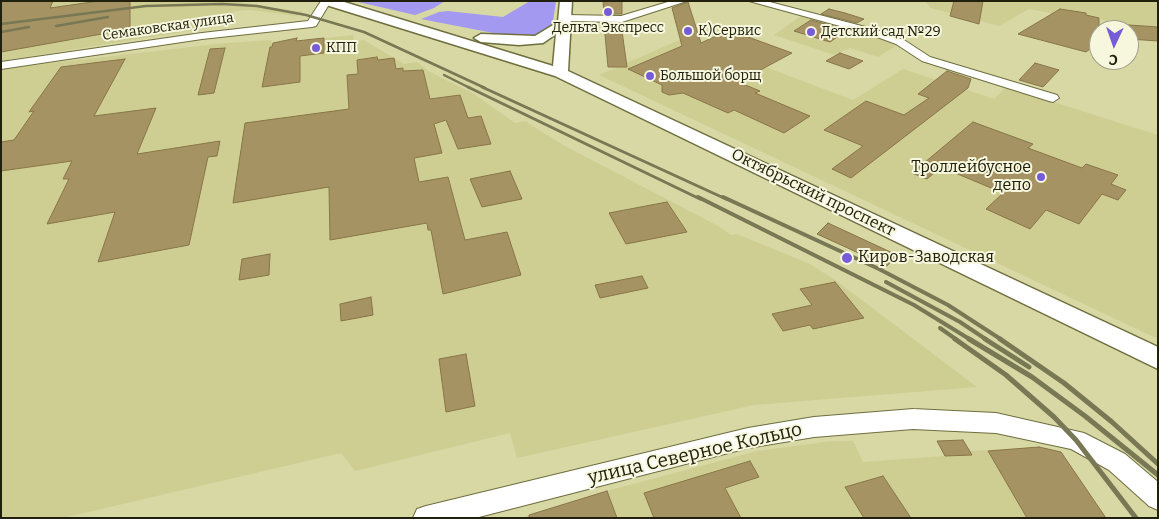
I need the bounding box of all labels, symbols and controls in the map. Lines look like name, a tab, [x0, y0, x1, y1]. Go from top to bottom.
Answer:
marker: Дельта Экспресс	[602, 6, 614, 18]
street label: Семаковская улица	[101, 9, 235, 45]
place label: Дельта Экспресс	[552, 20, 664, 36]
north arrow	[1089, 20, 1139, 70]
place label: К)Сервис	[698, 23, 761, 39]
place label: Детский сад №29	[821, 24, 941, 40]
marker: К)Сервис	[682, 25, 694, 37]
marker: Детский сад №29	[805, 26, 817, 38]
place label: КПП	[326, 40, 357, 56]
marker: КПП	[310, 42, 322, 54]
text: С	[1108, 51, 1118, 68]
place label: Большой борщ	[660, 68, 761, 84]
marker: Большой борщ	[644, 70, 656, 82]
street label: Октябрьский проспект	[728, 145, 898, 241]
place label: Троллейбусное депо	[911, 158, 1031, 196]
marker: Троллейбусное депо	[1035, 171, 1047, 183]
place label: Киров-Заводская	[858, 248, 994, 268]
marker: Киров-Заводская	[840, 251, 854, 265]
street label: улица Северное Кольцо	[586, 418, 804, 490]

